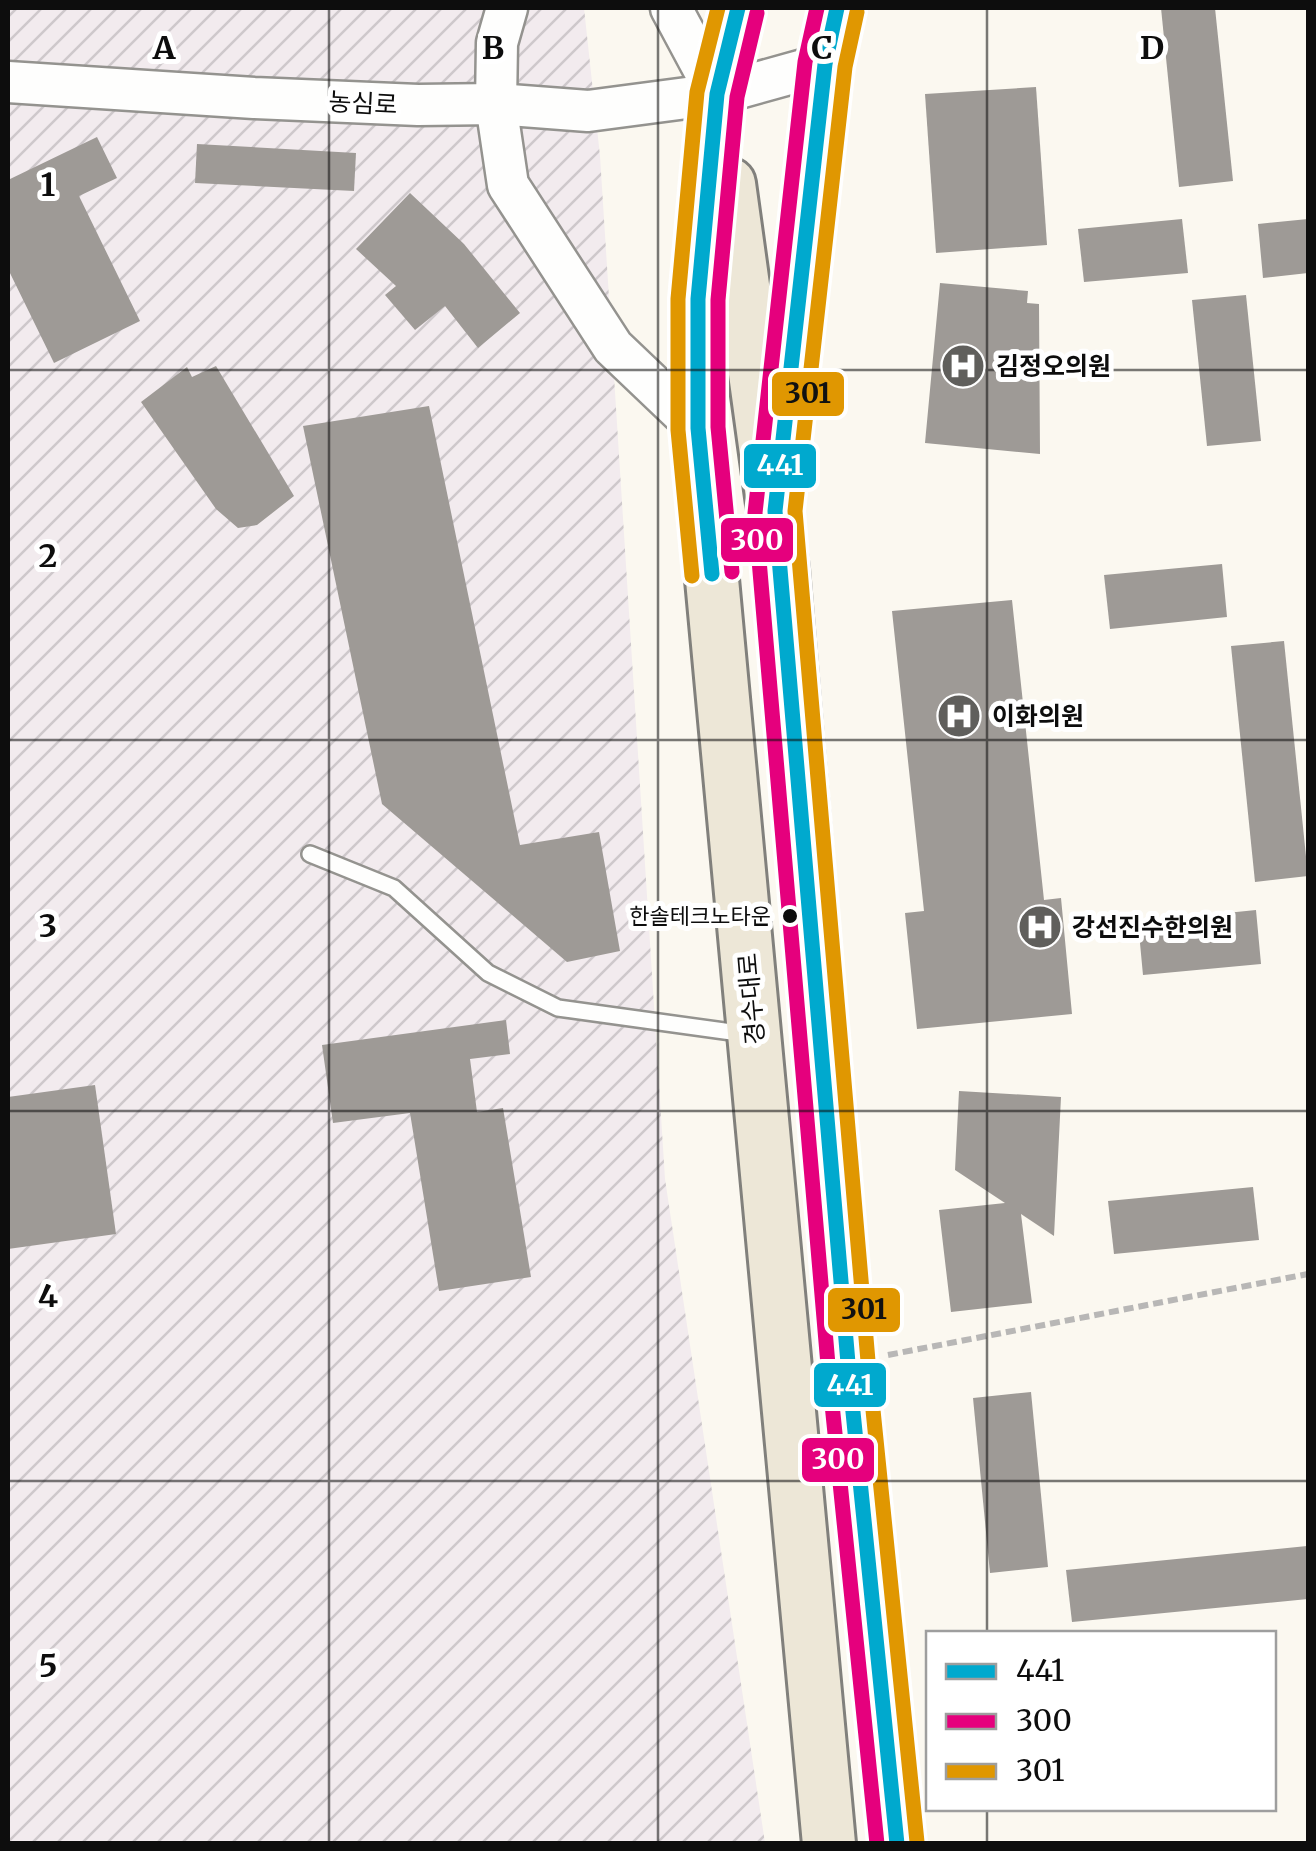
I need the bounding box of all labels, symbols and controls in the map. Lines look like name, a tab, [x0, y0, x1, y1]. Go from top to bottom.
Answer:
text: A	[152, 28, 177, 68]
text: B	[482, 28, 504, 68]
text: C	[811, 28, 833, 68]
text: D	[1140, 28, 1164, 68]
street label: 농심로	[328, 85, 398, 121]
text: 1	[41, 165, 56, 205]
hospital icon: 김정오의원	[940, 343, 986, 389]
place label: 김정오의원	[996, 350, 1111, 382]
line badge: 301	[770, 370, 846, 418]
text: 301	[785, 375, 831, 411]
line badge: 441	[742, 442, 818, 490]
text: 441	[757, 447, 803, 483]
line badge: 300	[719, 516, 795, 564]
text: 300	[731, 522, 783, 558]
text: 2	[39, 536, 57, 576]
hospital icon: 이화의원	[936, 693, 982, 739]
place label: 이화의원	[992, 700, 1084, 732]
place label: 한솔테크노타운	[629, 902, 771, 930]
hospital icon: 강선진수한의원	[1017, 904, 1063, 950]
text: 3	[39, 906, 57, 946]
marker: 한솔테크노타운	[780, 906, 800, 926]
place label: 강선진수한의원	[1072, 911, 1233, 943]
street label: 경수대로	[731, 952, 771, 1046]
text: 4	[38, 1276, 58, 1316]
line badge: 301	[826, 1286, 902, 1334]
text: 301	[841, 1291, 887, 1327]
line badge: 441	[812, 1361, 888, 1409]
text: 441	[827, 1367, 873, 1403]
line badge: 300	[800, 1436, 876, 1484]
text: 300	[812, 1441, 864, 1477]
legend	[926, 1631, 1276, 1811]
text: 5	[39, 1646, 57, 1686]
text: 441	[1016, 1651, 1064, 1689]
text: 300	[1016, 1701, 1072, 1739]
text: 301	[1016, 1751, 1065, 1789]

